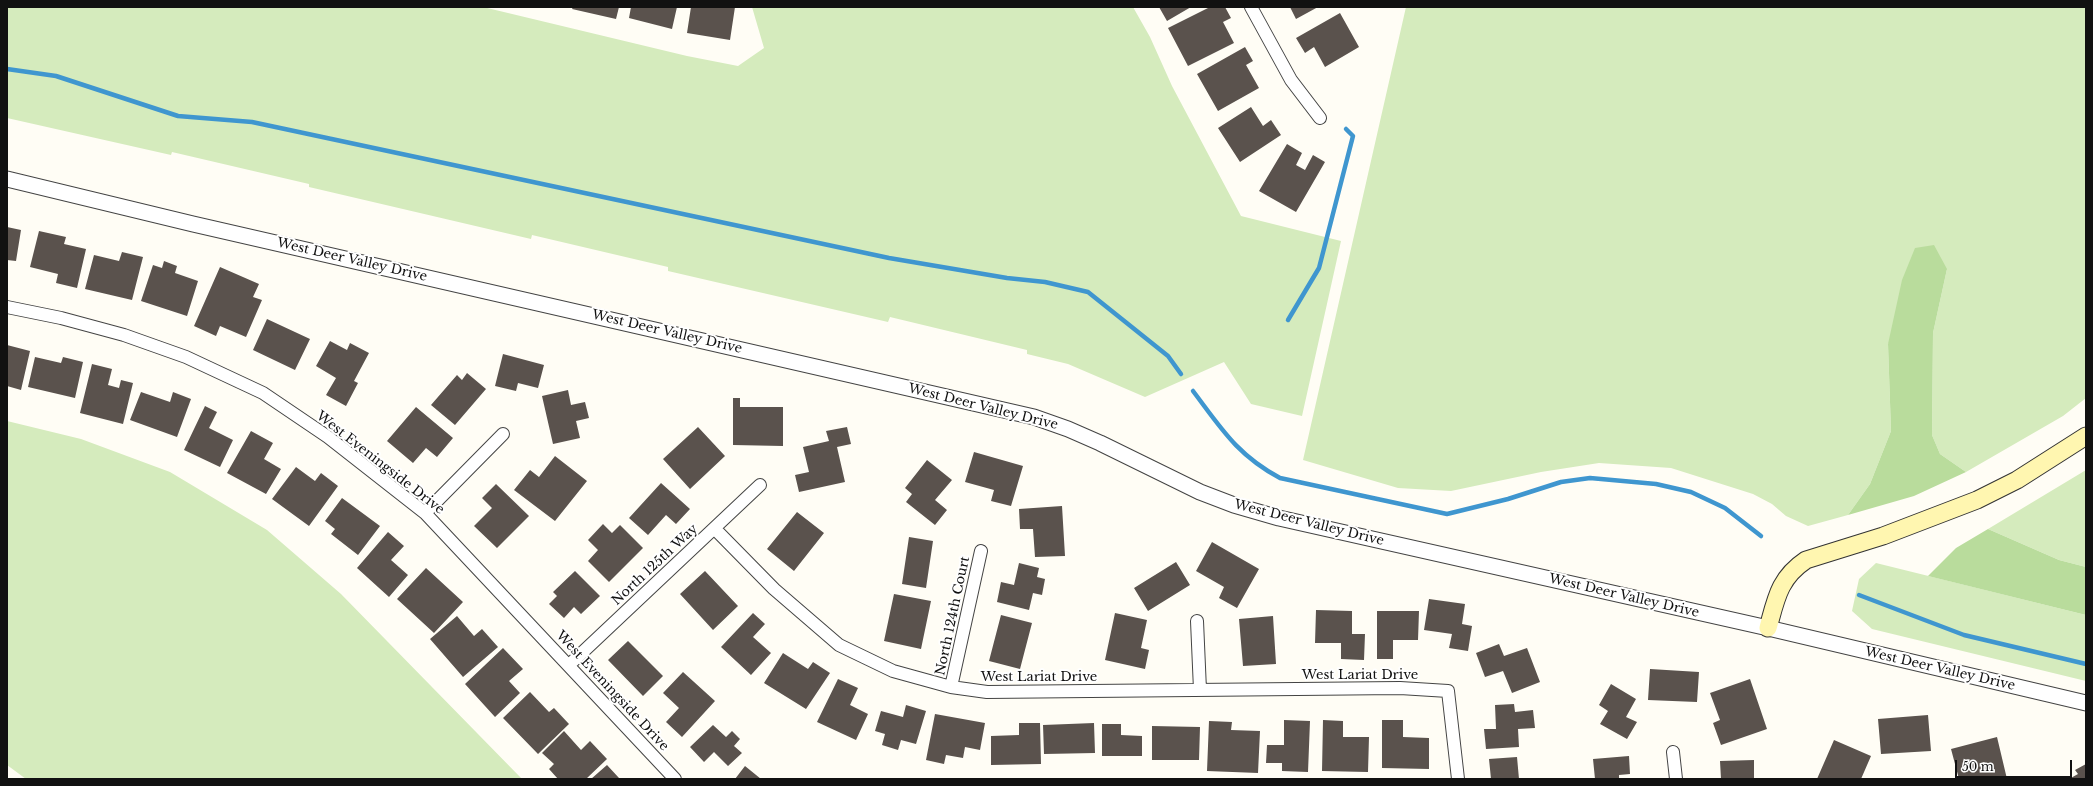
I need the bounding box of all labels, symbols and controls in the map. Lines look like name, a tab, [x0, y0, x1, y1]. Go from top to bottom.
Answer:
street label: West Deer Valley Drive	[275, 235, 429, 285]
street label: West Deer Valley Drive	[590, 307, 744, 357]
street label: West Deer Valley Drive	[907, 381, 1059, 433]
street label: West Eveningside Drive	[313, 408, 447, 518]
street label: West Deer Valley Drive	[1233, 497, 1385, 549]
street label: North 125th Way	[609, 521, 701, 609]
street label: North 124th Court	[933, 555, 973, 677]
street label: West Deer Valley Drive	[1547, 571, 1701, 621]
street label: West Eveningside Drive	[552, 628, 672, 754]
street label: West Deer Valley Drive	[1863, 644, 2017, 694]
street label: West Lariat Drive	[1302, 667, 1418, 683]
street label: West Lariat Drive	[981, 669, 1097, 685]
scale bar	[1957, 752, 2074, 778]
text: 50 m	[1962, 759, 1994, 774]

